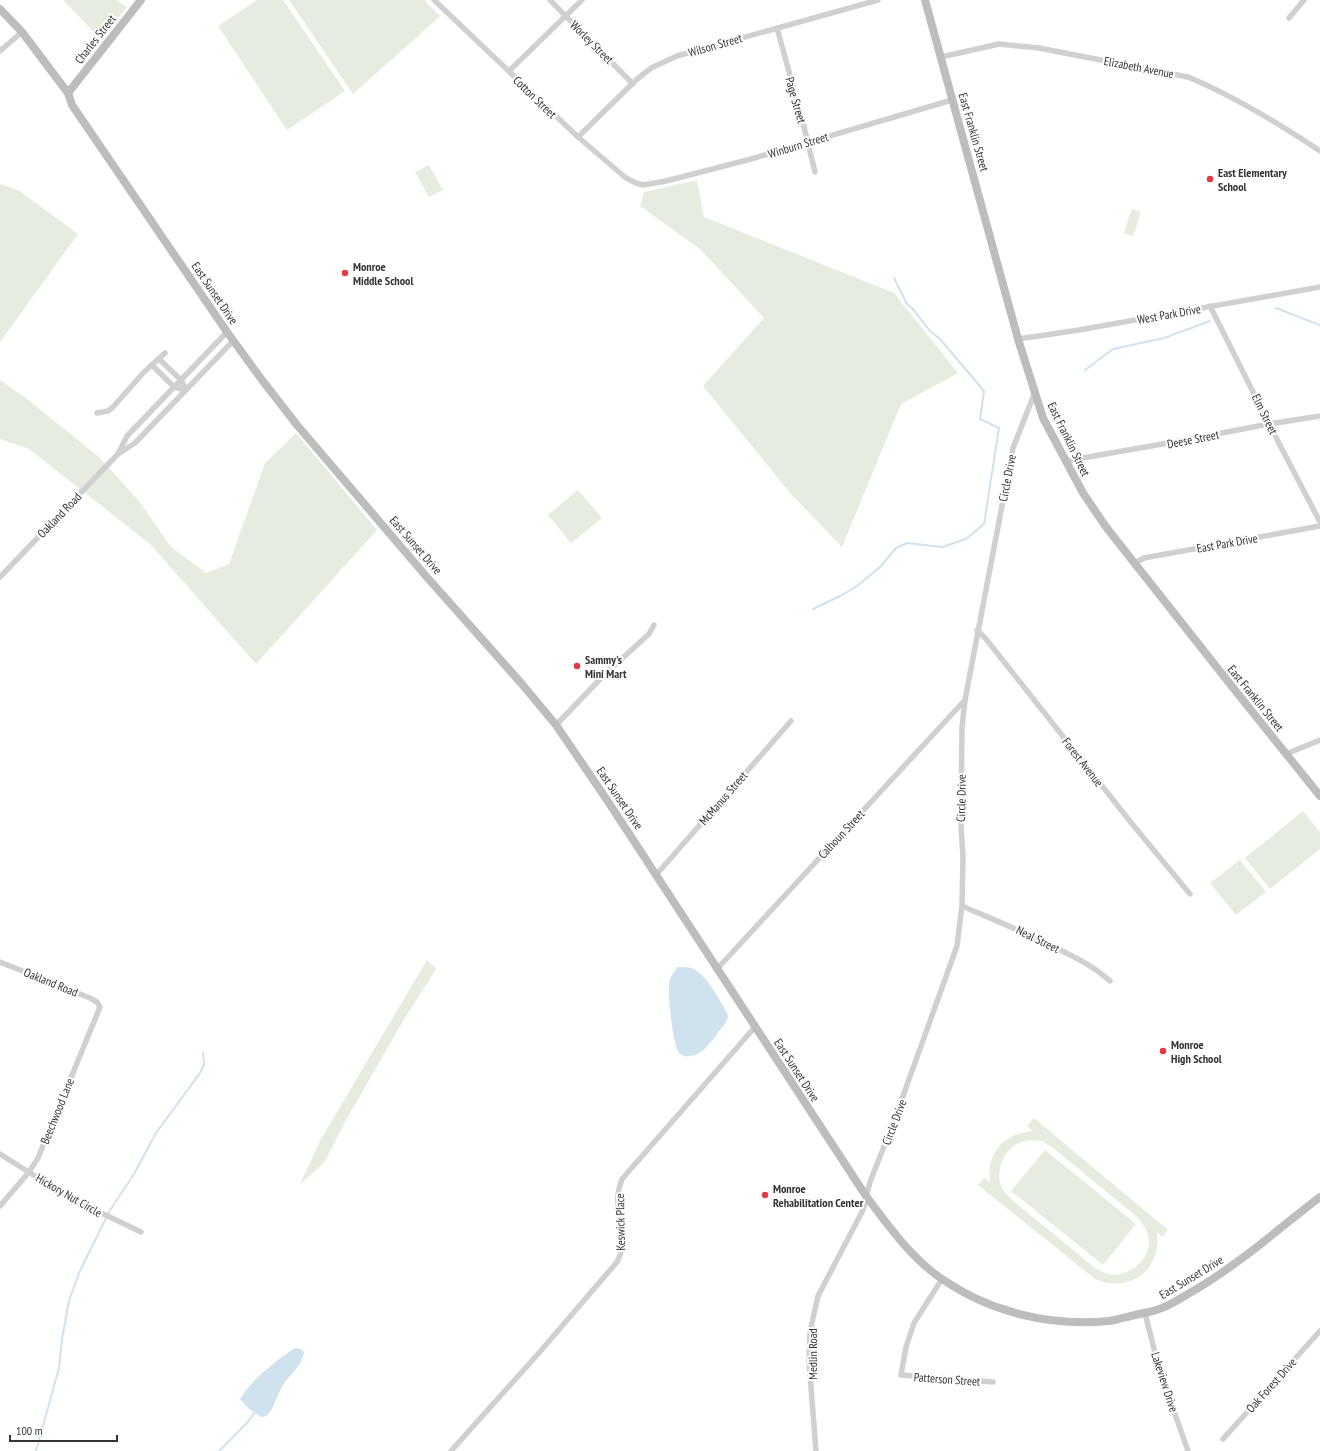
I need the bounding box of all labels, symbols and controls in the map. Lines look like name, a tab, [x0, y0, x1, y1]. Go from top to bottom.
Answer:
street label: Charles Street	[71, 11, 119, 66]
street label: Worley Street	[567, 17, 617, 67]
street label: Wilson Street	[686, 30, 744, 60]
street label: Elizabeth Avenue	[1103, 53, 1175, 81]
street label: Cotton Street	[510, 73, 560, 122]
street label: Page Street	[782, 75, 810, 126]
street label: East Franklin Street	[956, 91, 993, 174]
street label: Winburn Street	[766, 129, 831, 161]
place label: East Elementary School	[1218, 165, 1287, 194]
marker: East Elementary School	[1205, 174, 1215, 184]
street label: East Sunset Drive	[189, 259, 241, 327]
place label: Monroe Middle School	[353, 259, 413, 288]
marker: Monroe Middle School	[340, 268, 350, 278]
street label: West Park Drive	[1136, 301, 1202, 327]
street label: Elm Street	[1249, 391, 1282, 437]
street label: East Franklin Street	[1045, 399, 1094, 479]
street label: Deese Street	[1166, 426, 1221, 451]
street label: Circle Drive	[995, 453, 1019, 503]
street label: Oakland Road	[34, 489, 84, 541]
street label: East Sunset Drive	[387, 513, 445, 577]
street label: East Park Drive	[1195, 530, 1259, 556]
place label: Sammy's Mini Mart	[585, 652, 627, 681]
marker: Sammy's Mini Mart	[572, 661, 582, 671]
street label: East Franklin Street	[1225, 662, 1288, 735]
street label: Forest Avenue	[1059, 734, 1107, 790]
street label: East Sunset Drive	[594, 764, 646, 832]
street label: McManus Street	[696, 768, 751, 828]
street label: Circle Drive	[953, 774, 969, 822]
street label: Calhoun Street	[815, 806, 868, 862]
street label: Neal Street	[1014, 922, 1063, 956]
street label: Oakland Road	[22, 964, 80, 1000]
street label: East Sunset Drive	[771, 1036, 823, 1104]
place label: Monroe High School	[1171, 1037, 1222, 1066]
marker: Monroe High School	[1158, 1046, 1168, 1056]
street label: Beechwood Lane	[37, 1076, 77, 1146]
street label: Circle Drive	[878, 1097, 910, 1147]
street label: Hickory Nut Circle	[33, 1170, 105, 1220]
place label: Monroe Rehabilitation Center	[773, 1181, 864, 1210]
marker: Monroe Rehabilitation Center	[760, 1190, 770, 1200]
street label: Keswick Place	[612, 1193, 628, 1251]
street label: East Sunset Drive	[1156, 1252, 1226, 1302]
street label: Medlin Road	[805, 1328, 820, 1380]
street label: Lakeview Drive	[1148, 1350, 1182, 1414]
street label: Oak Forest Drive	[1243, 1355, 1299, 1415]
street label: Patterson Street	[913, 1369, 981, 1389]
scale bar	[10, 1417, 117, 1443]
text: 100 m	[16, 1423, 43, 1438]

